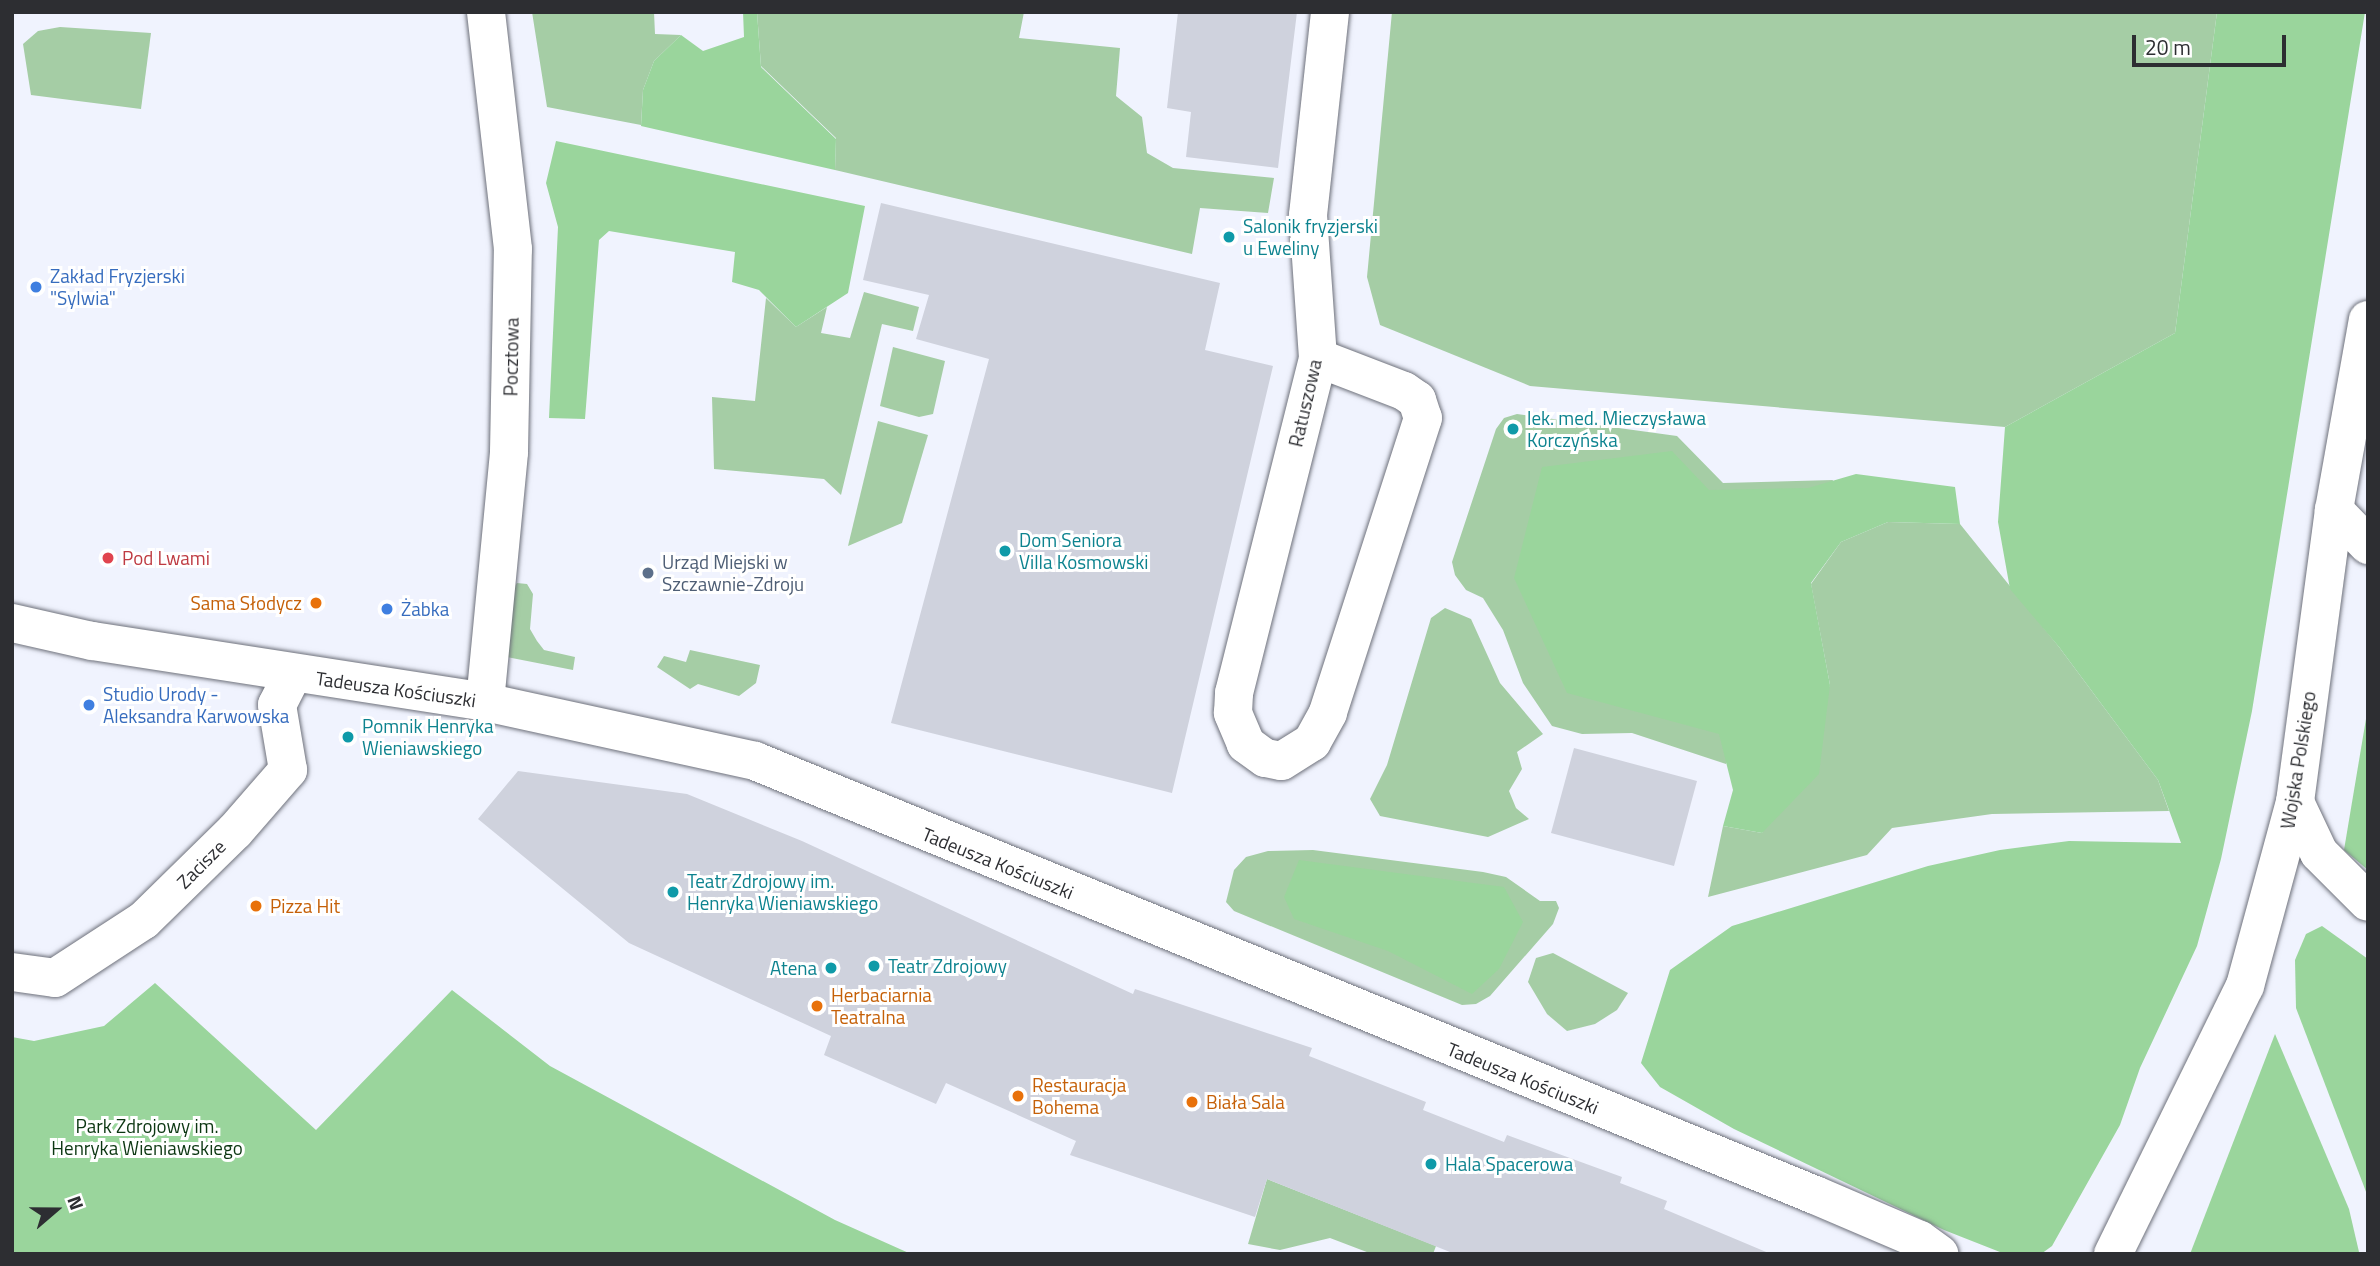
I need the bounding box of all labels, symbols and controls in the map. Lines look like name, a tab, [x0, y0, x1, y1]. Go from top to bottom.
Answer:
scale bar	[2135, 21, 2289, 65]
text: 20 m	[2145, 31, 2191, 63]
place label: Salonik fryzjerski u Eweliny	[1243, 215, 1378, 259]
marker: Salonik fryzjerski u Eweliny	[1221, 229, 1237, 245]
place label: Zakład Fryzjerski "Sylwia"	[50, 265, 185, 309]
marker: Zakład Fryzjerski "Sylwia"	[28, 279, 44, 295]
street label: Pocztowa	[499, 317, 523, 397]
street label: Ratuszowa	[1284, 357, 1326, 449]
place label: lek. med. Mieczysława Korczyńska	[1527, 407, 1706, 451]
marker: lek. med. Mieczysława Korczyńska	[1505, 421, 1521, 437]
place label: Dom Seniora Villa Kosmowski	[1019, 529, 1148, 573]
marker: Dom Seniora Villa Kosmowski	[997, 543, 1013, 559]
place label: Pod Lwami	[122, 547, 210, 569]
marker: Pod Lwami	[100, 550, 116, 566]
place label: Urząd Miejski w Szczawnie-Zdroju	[662, 551, 804, 595]
marker: Urząd Miejski w Szczawnie-Zdroju	[640, 565, 656, 581]
place label: Sama Słodycz	[190, 592, 302, 614]
marker: Sama Słodycz	[308, 595, 324, 611]
place label: Żabka	[401, 598, 449, 620]
marker: Żabka	[379, 601, 395, 617]
street label: Tadeusza Kościuszki	[314, 666, 478, 712]
place label: Studio Urody - Aleksandra Karwowska	[103, 683, 289, 727]
street label: Wojska Polskiego	[2276, 689, 2320, 831]
marker: Studio Urody - Aleksandra Karwowska	[81, 697, 97, 713]
place label: Pomnik Henryka Wieniawskiego	[362, 715, 494, 759]
marker: Pomnik Henryka Wieniawskiego	[340, 729, 356, 745]
street label: Tadeusza Kościuszki	[919, 822, 1077, 904]
street label: Zacisze	[172, 835, 230, 893]
place label: Teatr Zdrojowy im. Henryka Wieniawskiego	[687, 870, 878, 914]
marker: Teatr Zdrojowy im. Henryka Wieniawskiego	[665, 884, 681, 900]
place label: Pizza Hit	[270, 895, 340, 917]
marker: Pizza Hit	[248, 898, 264, 914]
place label: Teatr Zdrojowy	[888, 955, 1007, 977]
place label: Atena	[770, 957, 817, 979]
marker: Teatr Zdrojowy	[866, 958, 882, 974]
marker: Atena	[823, 960, 839, 976]
place label: Herbaciarnia Teatralna	[831, 984, 932, 1028]
marker: Herbaciarnia Teatralna	[809, 998, 825, 1014]
street label: Tadeusza Kościuszki	[1444, 1037, 1602, 1119]
place label: Restauracja Bohema	[1032, 1074, 1126, 1118]
marker: Restauracja Bohema	[1010, 1088, 1026, 1104]
place label: Biała Sala	[1206, 1091, 1285, 1113]
marker: Biała Sala	[1184, 1094, 1200, 1110]
park label: Park Zdrojowy im. Henryka Wieniawskiego	[51, 1115, 243, 1159]
place label: Hala Spacerowa	[1445, 1153, 1573, 1175]
marker: Hala Spacerowa	[1423, 1156, 1439, 1172]
north arrow	[21, 1175, 91, 1245]
text: N	[60, 1191, 92, 1214]

